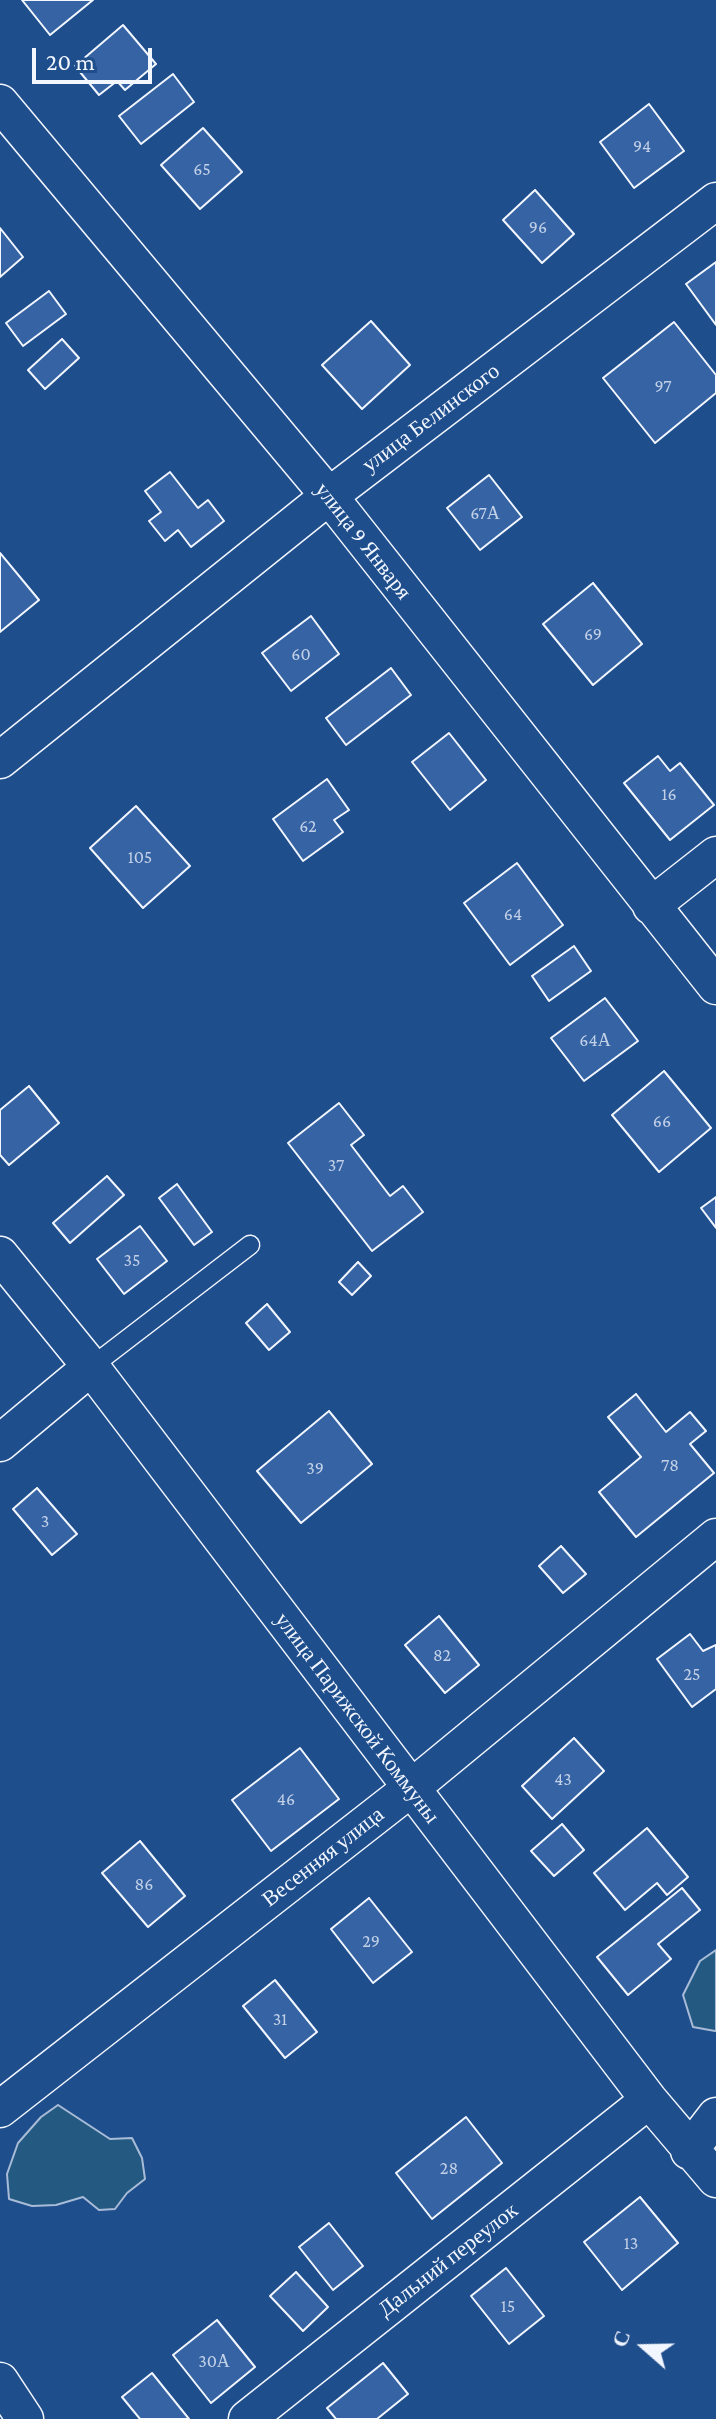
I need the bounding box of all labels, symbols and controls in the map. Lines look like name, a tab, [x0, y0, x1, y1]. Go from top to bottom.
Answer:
scale bar	[36, 32, 156, 82]
text: 20 m	[46, 48, 95, 75]
house number: 94	[633, 135, 651, 157]
house number: 65	[193, 158, 211, 180]
house number: 96	[529, 216, 547, 238]
street label: улица Белинского	[357, 358, 505, 478]
house number: 97	[654, 375, 672, 397]
street label: улица 9 Января	[309, 477, 417, 605]
house number: 67А	[470, 502, 500, 524]
house number: 69	[584, 623, 602, 645]
house number: 60	[291, 643, 311, 665]
house number: 16	[661, 783, 677, 805]
house number: 62	[299, 815, 317, 837]
house number: 105	[128, 846, 152, 868]
house number: 64	[504, 903, 522, 925]
house number: 64А	[579, 1029, 611, 1051]
house number: 66	[653, 1110, 671, 1132]
house number: 37	[328, 1154, 344, 1176]
house number: 35	[123, 1249, 141, 1271]
house number: 78	[661, 1454, 679, 1476]
house number: 39	[306, 1457, 324, 1479]
house number: 3	[41, 1510, 49, 1532]
street label: улица Парижской Коммуны	[269, 1607, 445, 1829]
house number: 82	[433, 1644, 451, 1666]
house number: 25	[683, 1663, 701, 1685]
house number: 43	[554, 1768, 572, 1790]
house number: 46	[277, 1788, 295, 1810]
street label: Весенняя улица	[257, 1801, 389, 1913]
house number: 86	[135, 1873, 153, 1895]
house number: 29	[362, 1930, 380, 1952]
house number: 31	[273, 2008, 287, 2030]
house number: 28	[440, 2157, 458, 2179]
street label: Дальний переулок	[373, 2197, 523, 2323]
house number: 13	[624, 2232, 638, 2254]
house number: 15	[501, 2295, 515, 2317]
north arrow	[604, 2307, 684, 2387]
text: С	[607, 2327, 635, 2350]
house number: 30А	[198, 2350, 230, 2372]

